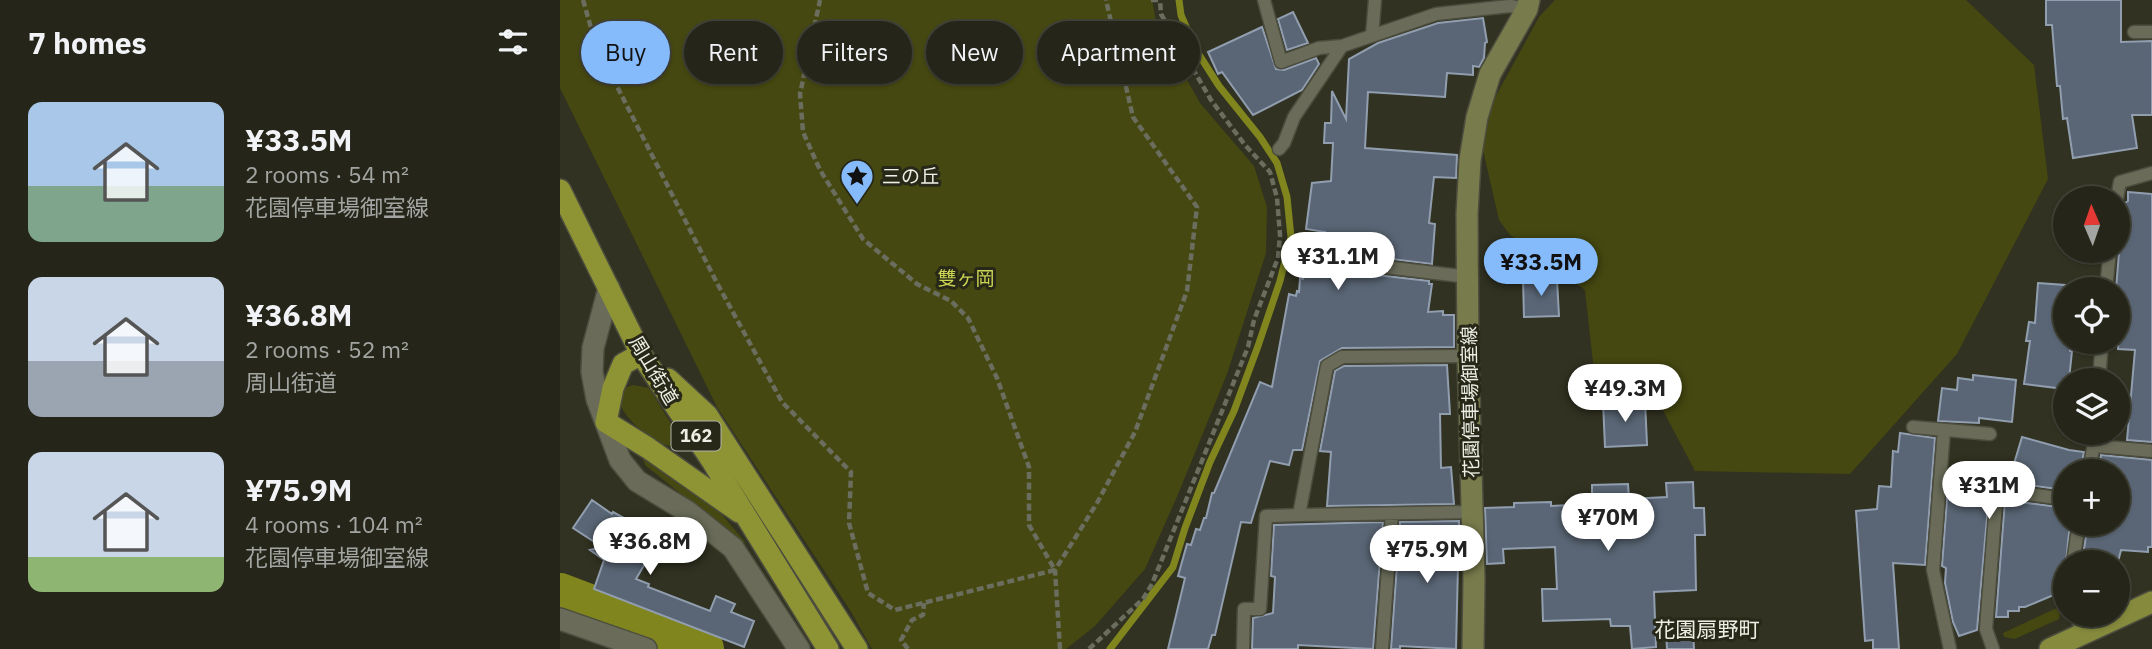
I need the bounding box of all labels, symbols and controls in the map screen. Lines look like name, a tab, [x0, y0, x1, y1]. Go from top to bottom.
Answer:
chip: Buy	[581, 21, 670, 84]
chip: Rent	[684, 21, 783, 84]
chip: Filters	[797, 21, 912, 84]
chip: New	[926, 21, 1023, 84]
chip: Apartment	[1037, 21, 1200, 84]
text: 7 homes	[28, 23, 147, 62]
icon: filters	[494, 23, 532, 61]
text: ¥33.5M	[245, 120, 352, 159]
icon: home	[84, 130, 168, 214]
place icon: 三の丘	[838, 157, 876, 206]
text: 2 rooms · 54 m²	[245, 159, 409, 189]
place label: 三の丘	[882, 164, 939, 188]
north arrow	[2053, 186, 2130, 262]
map controls	[2053, 186, 2130, 627]
text: 花園停車場御室線	[245, 192, 429, 222]
pin: ¥31.1M	[1281, 232, 1395, 292]
pin: ¥33.5M	[1484, 238, 1598, 298]
text: ¥31.1M	[1297, 240, 1379, 270]
text: ¥33.5M	[1500, 246, 1582, 276]
park label: 雙ヶ岡	[937, 266, 995, 290]
button: locate	[2053, 277, 2130, 354]
text: ¥36.8M	[245, 295, 352, 334]
icon: home	[84, 305, 168, 389]
street label: 花園停車場御室線	[1457, 326, 1483, 478]
street label: 周山街道	[624, 331, 684, 409]
text: 2 rooms · 52 m²	[245, 334, 409, 364]
pin: ¥49.3M	[1568, 364, 1682, 424]
text: 周山街道	[245, 367, 337, 397]
button: layers	[2053, 368, 2130, 445]
text: ¥49.3M	[1584, 372, 1666, 402]
road number: 162	[671, 422, 720, 450]
button: +	[2053, 459, 2130, 536]
pin: ¥31M	[1948, 462, 2030, 521]
text: ¥31M	[1958, 469, 2020, 499]
text: ¥75.9M	[245, 470, 352, 509]
icon: home	[84, 480, 168, 564]
pin: ¥70M	[1567, 494, 1649, 553]
text: ¥70M	[1577, 501, 1639, 531]
text: 4 rooms · 104 m²	[245, 509, 423, 539]
pin: ¥36.8M	[593, 518, 707, 577]
text: ¥36.8M	[609, 525, 691, 555]
pin: ¥75.9M	[1370, 526, 1484, 585]
text: ¥75.9M	[1386, 533, 1468, 563]
text: 花園停車場御室線	[245, 542, 429, 572]
button: −	[2053, 550, 2130, 627]
district label: 花園扇野町	[1655, 615, 1760, 643]

